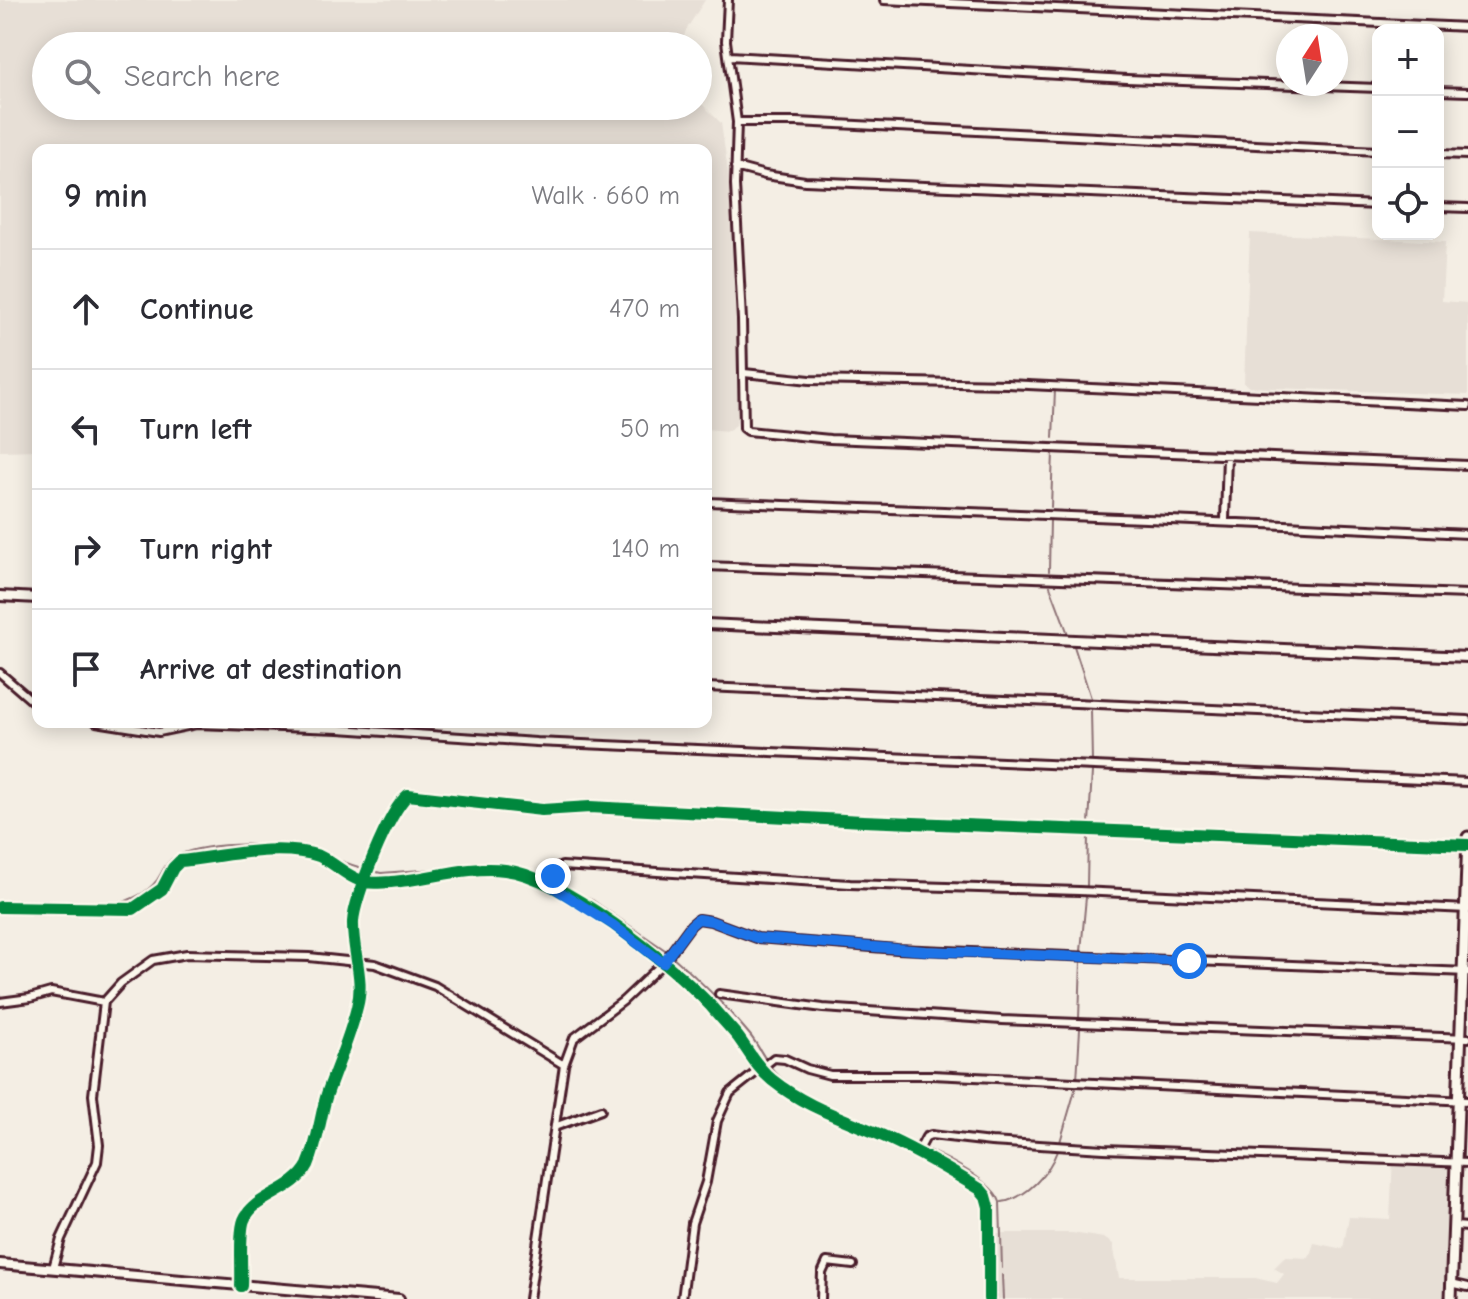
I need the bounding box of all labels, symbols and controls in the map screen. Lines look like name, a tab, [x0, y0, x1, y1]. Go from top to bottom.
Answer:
north arrow	[1276, 24, 1348, 96]
map controls	[1372, 24, 1444, 240]
button: +	[1372, 24, 1444, 96]
search box	[32, 32, 712, 120]
icon: search	[60, 54, 104, 98]
text: Search here	[124, 59, 280, 94]
button: −	[1372, 96, 1444, 168]
button: locate	[1372, 168, 1444, 240]
text: 9 min	[64, 176, 148, 216]
text: Walk · 660 m	[531, 181, 680, 211]
icon: ahead	[64, 287, 108, 331]
text: Continue	[140, 292, 254, 327]
text: 470 m	[609, 294, 680, 324]
icon: left	[64, 407, 108, 451]
text: Turn left	[140, 412, 252, 447]
text: 50 m	[620, 414, 680, 444]
icon: right	[64, 527, 108, 571]
text: Turn right	[140, 532, 272, 567]
text: 140 m	[611, 534, 680, 564]
icon: arrive	[64, 647, 108, 691]
text: Arrive at destination	[140, 652, 402, 687]
route end	[535, 858, 571, 894]
route start	[1171, 943, 1207, 979]

